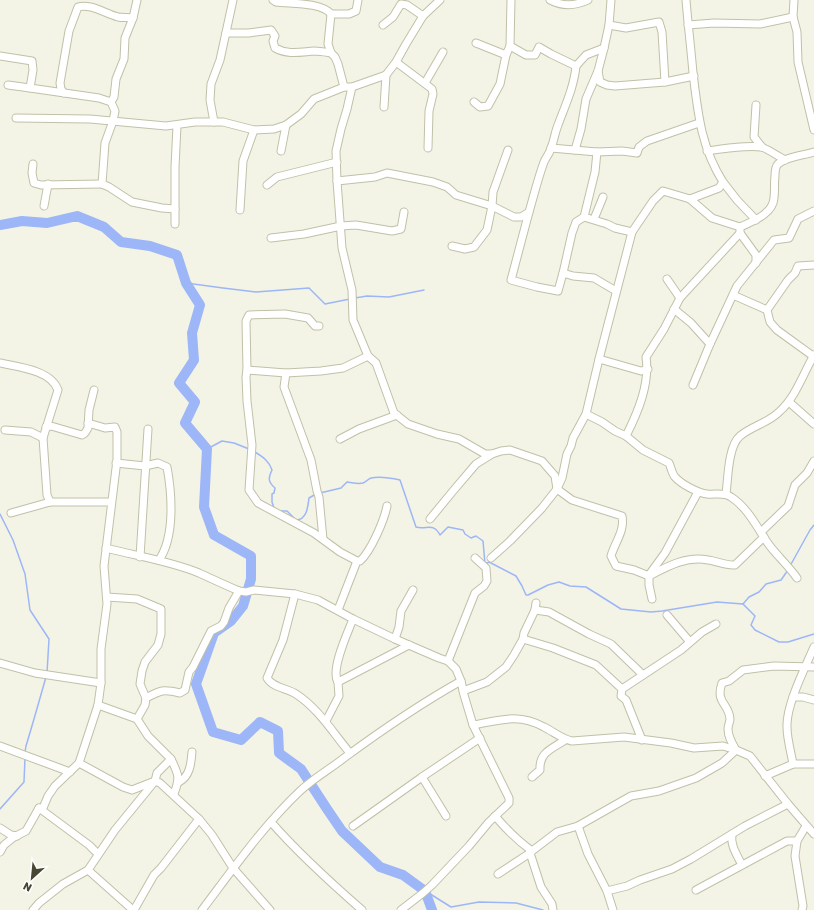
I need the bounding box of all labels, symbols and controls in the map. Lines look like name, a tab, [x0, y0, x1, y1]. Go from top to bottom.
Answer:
north arrow	[12, 858, 52, 898]
text: N	[21, 879, 34, 894]

